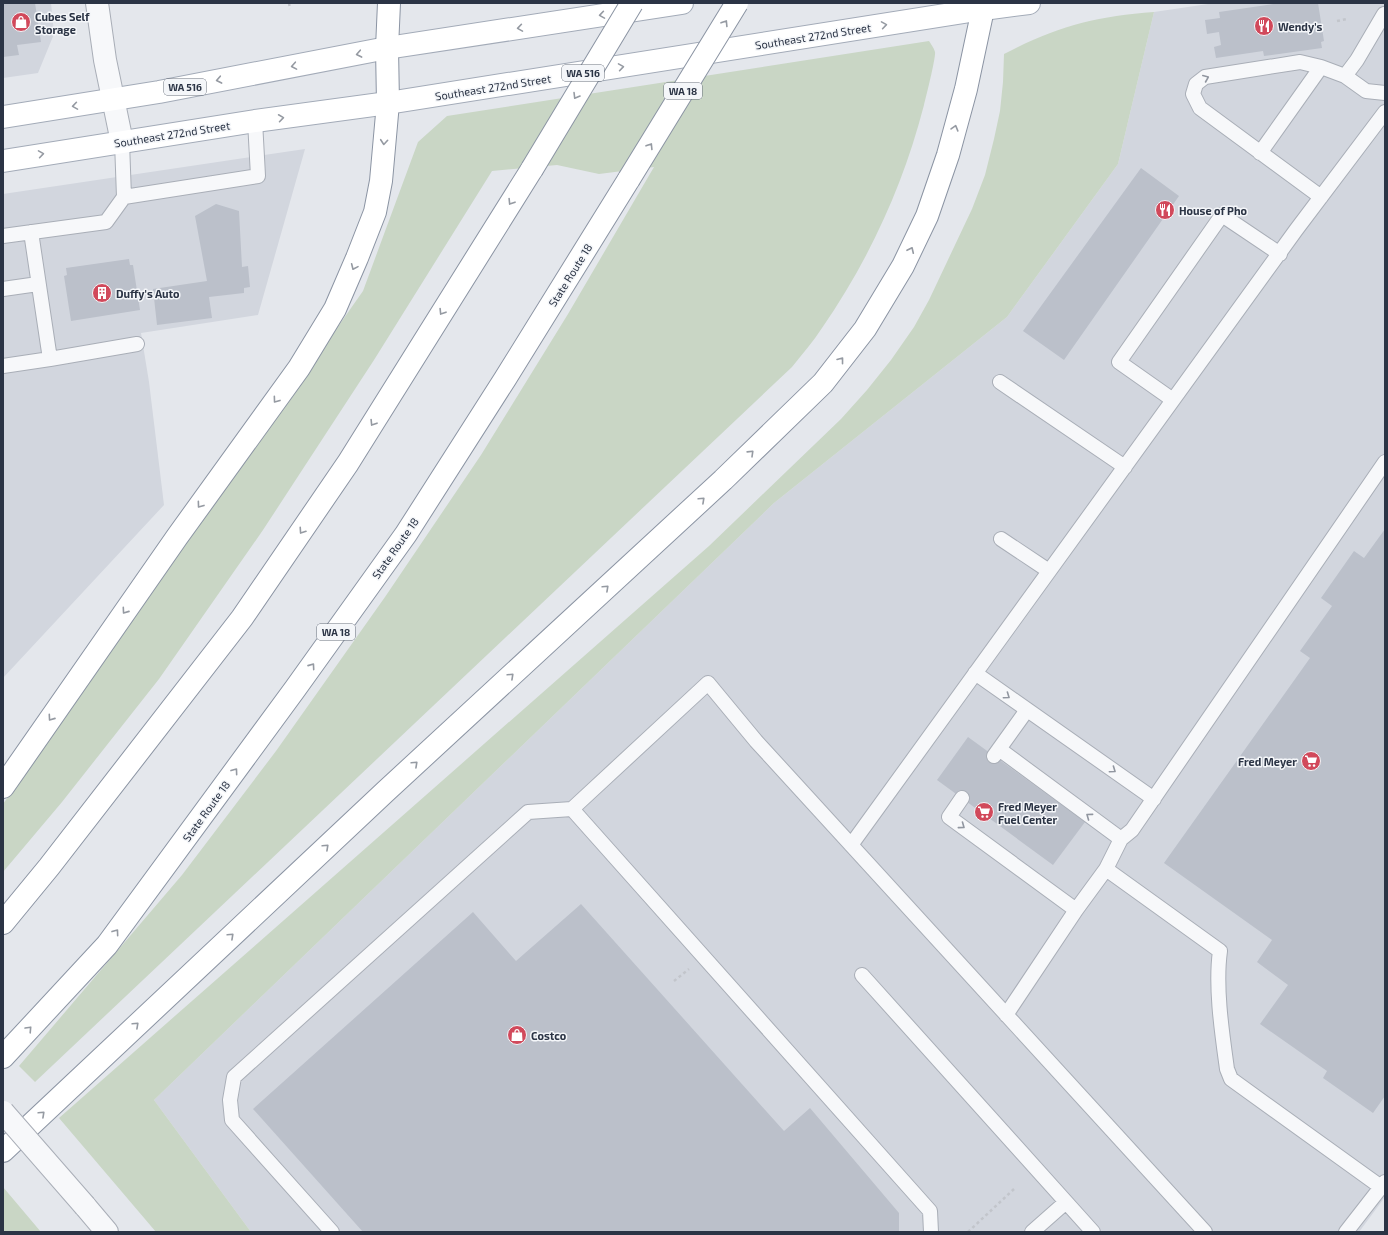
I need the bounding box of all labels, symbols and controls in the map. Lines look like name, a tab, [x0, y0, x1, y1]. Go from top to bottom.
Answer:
place label: Cubes Self Storage	[35, 10, 90, 36]
one-way arrow	[599, 10, 605, 19]
shop icon: Cubes Self Storage	[10, 11, 32, 33]
restaurant icon: Wendy's	[1253, 15, 1275, 37]
one-way arrow	[720, 20, 728, 27]
street label: Southeast 272nd Street	[754, 20, 872, 52]
place label: Wendy's	[1278, 20, 1322, 34]
one-way arrow	[881, 21, 887, 30]
one-way arrow	[517, 23, 523, 32]
one-way arrow	[356, 49, 362, 57]
one-way arrow	[291, 61, 297, 70]
one-way arrow	[618, 63, 624, 71]
road number: WA 516	[562, 65, 604, 81]
street label: Southeast 272nd Street	[434, 71, 552, 103]
one-way arrow	[216, 75, 222, 84]
one-way arrow	[1202, 75, 1209, 83]
road number: WA 516	[164, 79, 206, 95]
road number: WA 18	[664, 83, 702, 99]
one-way arrow	[573, 92, 580, 99]
one-way arrow	[72, 101, 78, 110]
one-way arrow	[278, 114, 285, 123]
street label: Southeast 272nd Street	[113, 118, 231, 150]
one-way arrow	[950, 125, 959, 132]
one-way arrow	[380, 139, 389, 145]
one-way arrow	[645, 143, 652, 150]
one-way arrow	[38, 150, 45, 159]
one-way arrow	[508, 198, 516, 205]
restaurant icon: House of Pho	[1154, 199, 1176, 221]
place label: House of Pho	[1179, 204, 1248, 217]
street label: State Route 18	[545, 241, 595, 309]
one-way arrow	[906, 247, 914, 254]
one-way arrow	[350, 263, 358, 270]
building icon: Duffy's Auto	[91, 282, 113, 304]
place label: Duffy's Auto	[116, 287, 180, 301]
one-way arrow	[439, 308, 446, 315]
one-way arrow	[837, 357, 844, 364]
one-way arrow	[274, 395, 281, 402]
one-way arrow	[370, 419, 378, 426]
one-way arrow	[746, 450, 754, 458]
one-way arrow	[697, 497, 705, 505]
one-way arrow	[197, 501, 205, 508]
street label: State Route 18	[369, 515, 421, 581]
one-way arrow	[299, 527, 307, 534]
one-way arrow	[602, 586, 609, 593]
one-way arrow	[122, 607, 130, 614]
road number: WA 18	[317, 624, 355, 640]
one-way arrow	[307, 663, 315, 670]
one-way arrow	[506, 673, 514, 681]
one-way arrow	[1003, 691, 1010, 699]
one-way arrow	[48, 714, 56, 721]
supermarket icon: Fred Meyer	[1300, 750, 1322, 772]
place label: Fred Meyer	[1238, 755, 1297, 769]
one-way arrow	[410, 761, 418, 769]
one-way arrow	[1109, 765, 1116, 772]
one-way arrow	[230, 768, 238, 775]
street label: State Route 18	[180, 778, 232, 844]
place label: Fred Meyer Fuel Center	[998, 800, 1057, 826]
supermarket icon: Fred Meyer Fuel Center	[973, 801, 995, 823]
one-way arrow	[1087, 814, 1094, 821]
one-way arrow	[958, 822, 965, 829]
one-way arrow	[321, 845, 329, 852]
one-way arrow	[111, 929, 118, 936]
one-way arrow	[226, 933, 234, 941]
one-way arrow	[132, 1023, 139, 1030]
shop icon: Costco	[506, 1024, 528, 1046]
one-way arrow	[25, 1026, 32, 1033]
place label: Costco	[531, 1029, 567, 1042]
one-way arrow	[37, 1111, 45, 1119]

